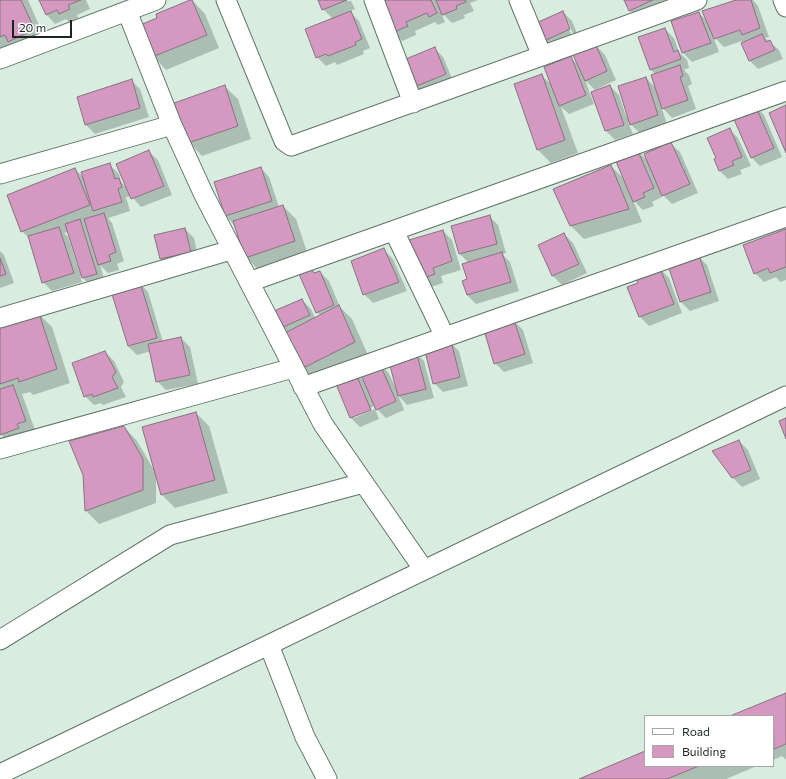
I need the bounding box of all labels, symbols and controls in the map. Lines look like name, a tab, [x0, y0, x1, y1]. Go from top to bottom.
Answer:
scale bar	[14, 12, 74, 38]
text: 20 m	[19, 20, 46, 34]
legend	[644, 715, 774, 767]
text: Road	[682, 724, 710, 738]
text: Building	[682, 744, 726, 758]

